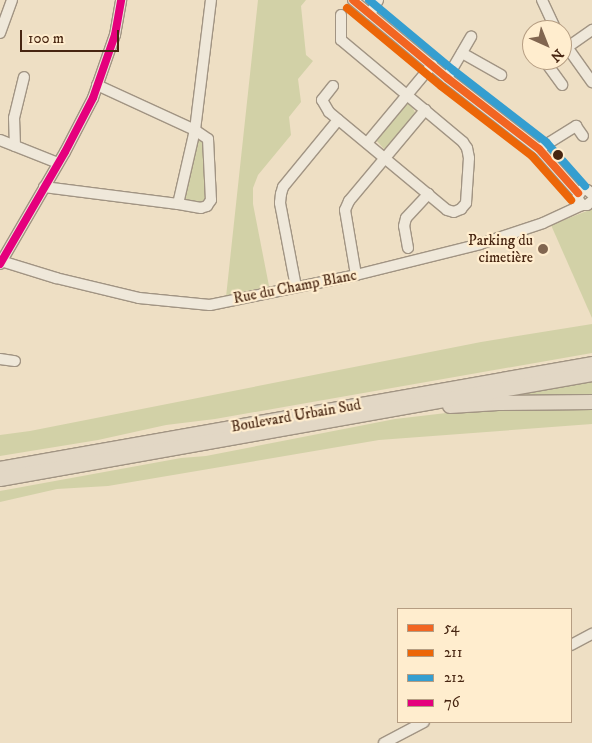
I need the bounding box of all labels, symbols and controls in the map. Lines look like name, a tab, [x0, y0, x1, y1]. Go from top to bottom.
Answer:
scale bar	[22, 20, 121, 52]
north arrow	[522, 20, 572, 70]
text: 100 m	[28, 29, 64, 48]
text: N	[546, 45, 567, 66]
unlabelled marker	[553, 150, 563, 160]
place label: Parking du cimetière	[468, 231, 533, 266]
marker: Parking du cimetière	[537, 243, 549, 255]
street label: Rue du Champ Blanc	[232, 266, 358, 308]
street label: Boulevard Urbain Sud	[230, 396, 362, 436]
legend	[397, 608, 572, 723]
text: 54	[444, 618, 459, 637]
text: 211	[444, 643, 462, 662]
text: 212	[444, 668, 464, 687]
text: 76	[444, 693, 460, 712]

